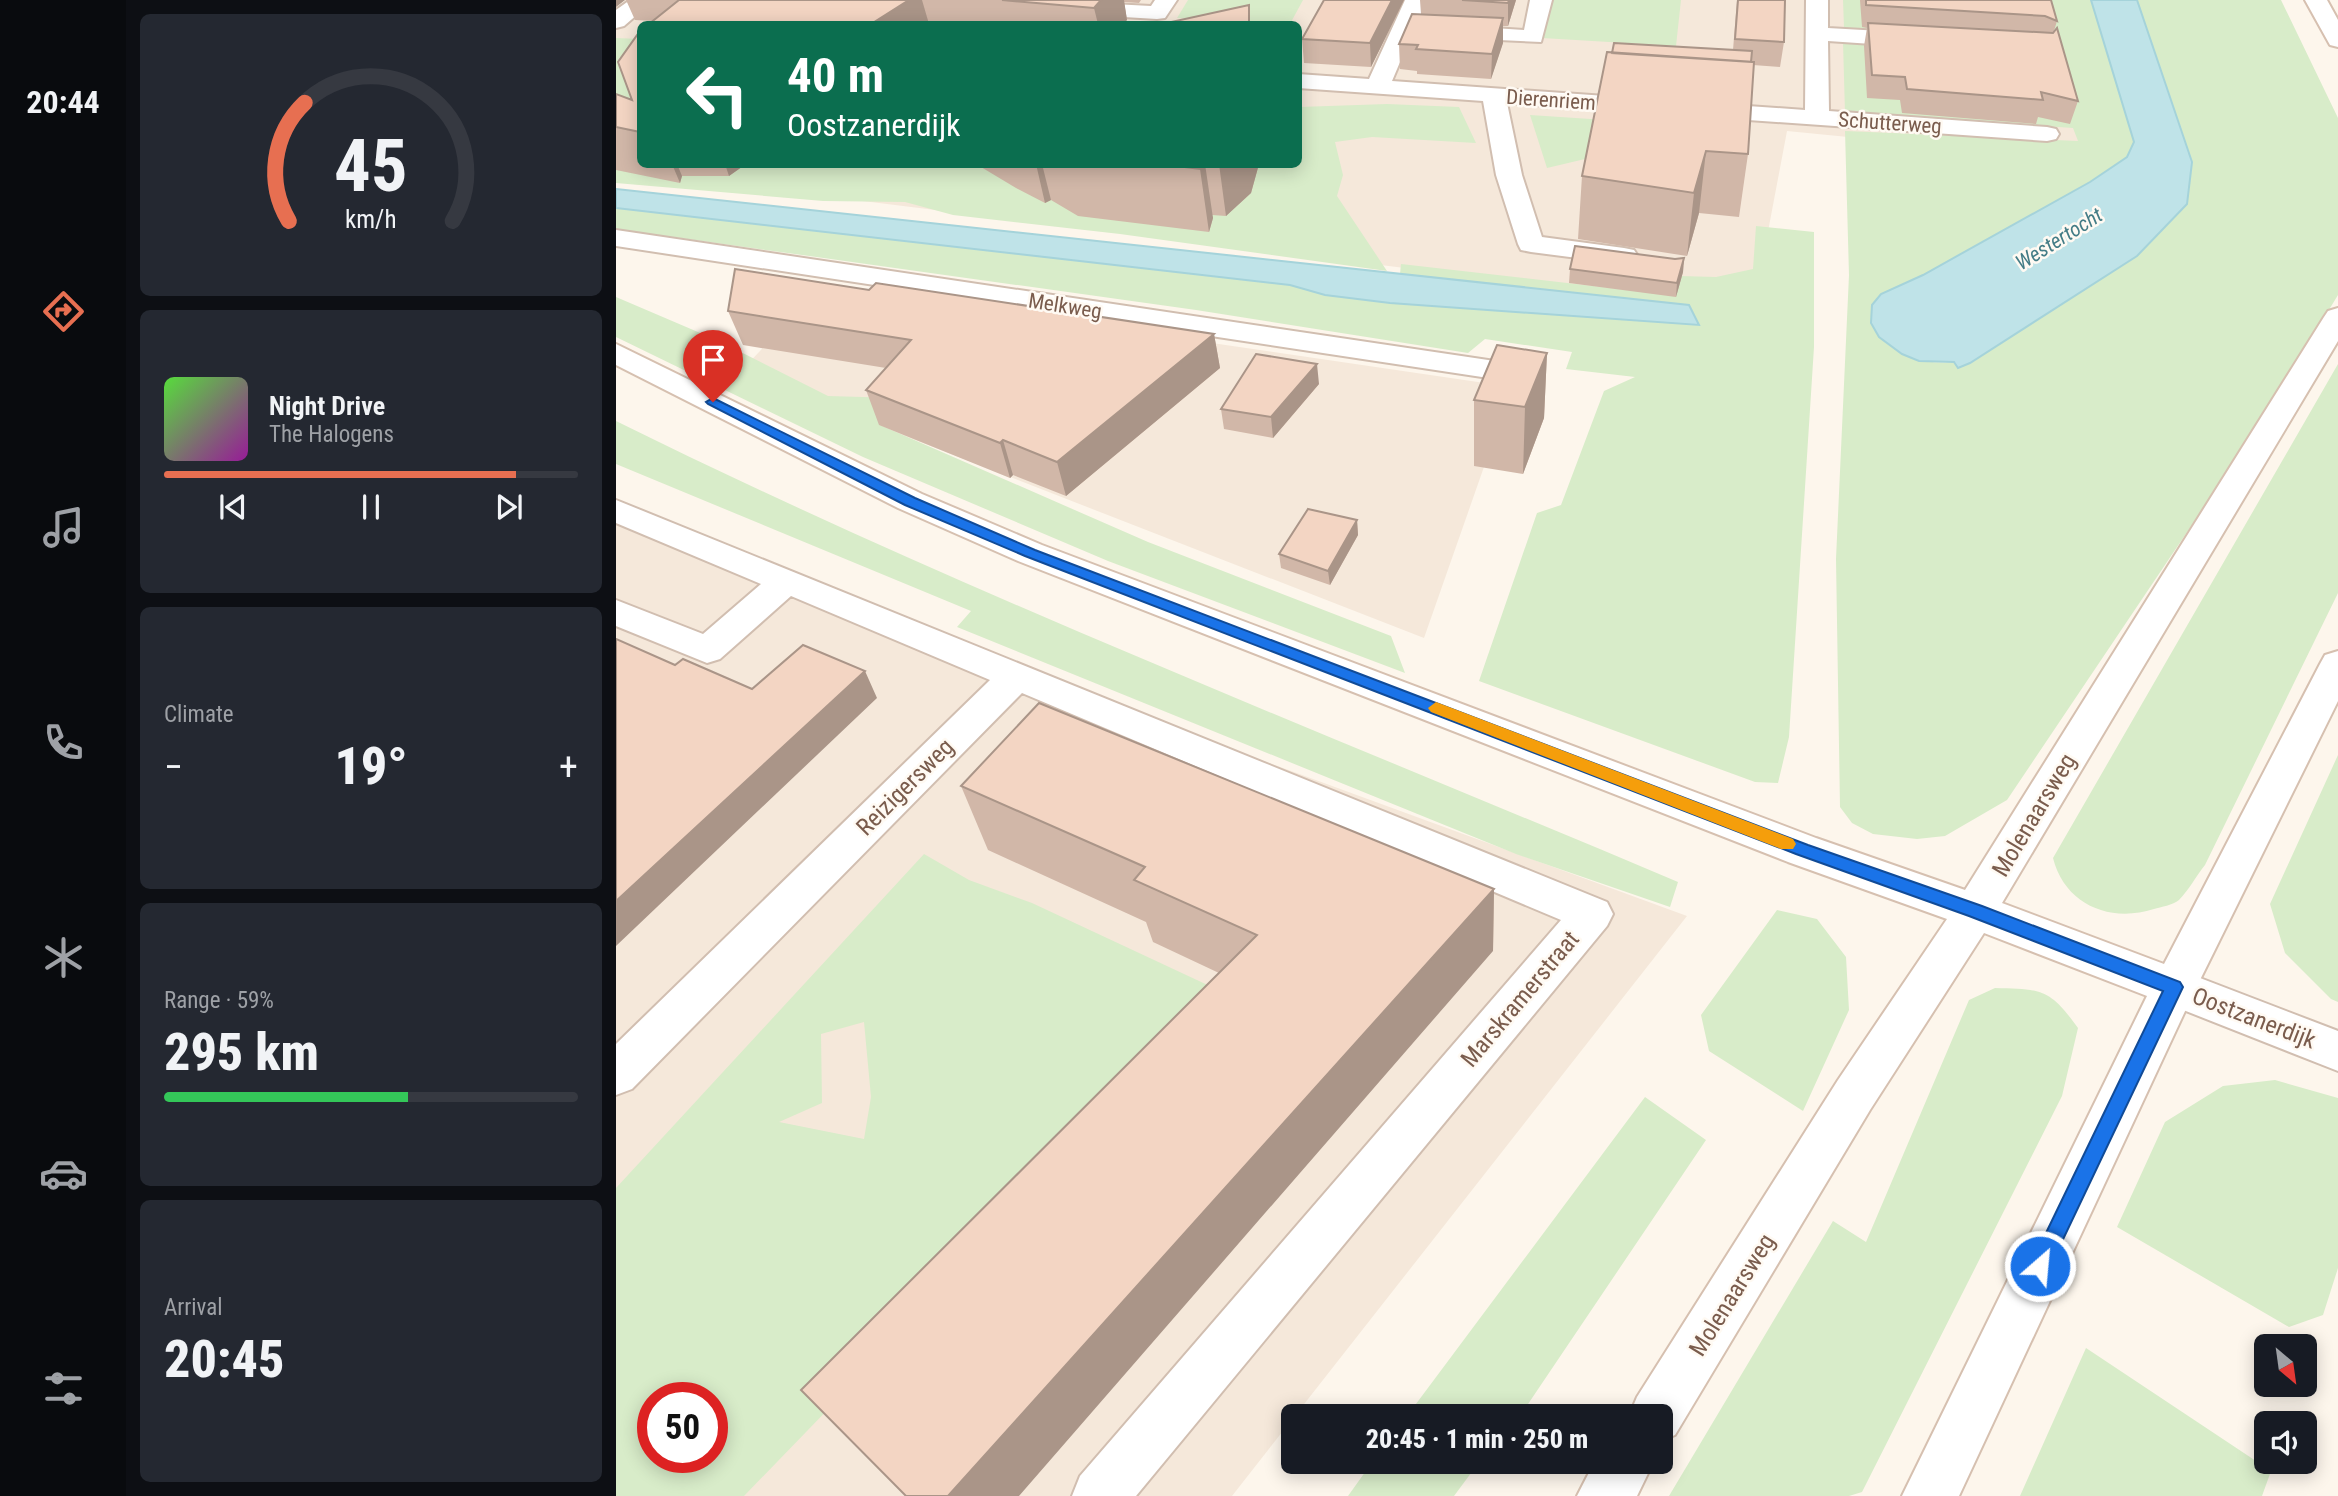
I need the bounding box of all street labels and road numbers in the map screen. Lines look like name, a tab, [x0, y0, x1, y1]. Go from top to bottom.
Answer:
street label: Dierenriem	[1505, 85, 1597, 115]
street label: Schutterweg	[1838, 107, 1942, 139]
street label: Melkweg	[1027, 288, 1103, 324]
street label: Reizigersweg	[851, 733, 959, 841]
street label: Molenaarsweg	[1986, 748, 2082, 882]
street label: Marskramerstraat	[1455, 925, 1585, 1073]
street label: Oostzanerdijk	[2188, 982, 2320, 1054]
street label: Molenaarsweg	[1683, 1229, 1781, 1361]

